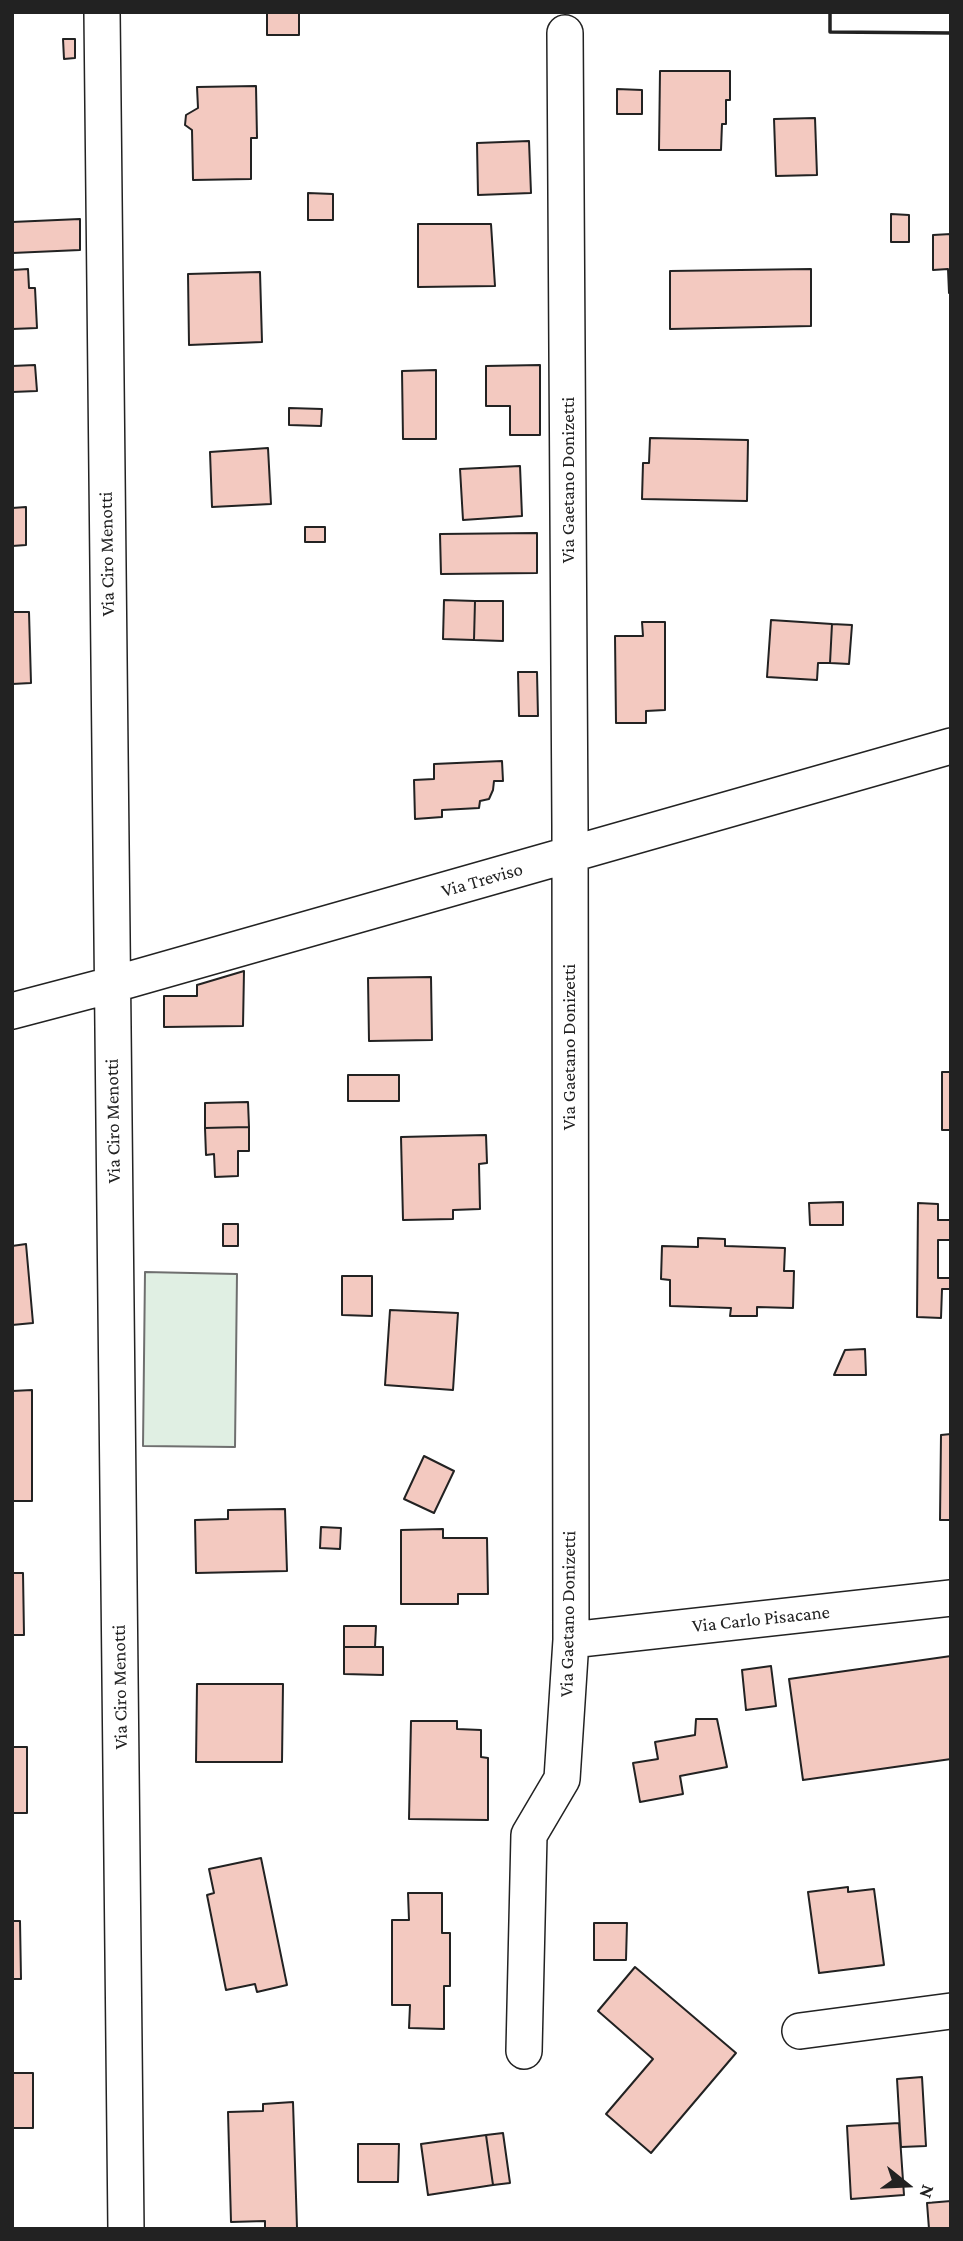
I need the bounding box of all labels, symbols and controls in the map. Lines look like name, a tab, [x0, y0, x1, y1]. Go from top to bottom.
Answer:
street label: Via Gaetano Donizetti	[557, 397, 579, 563]
street label: Via Ciro Menotti	[95, 491, 119, 617]
street label: Via Treviso	[439, 858, 525, 902]
street label: Via Gaetano Donizetti	[558, 964, 580, 1130]
street label: Via Ciro Menotti	[101, 1058, 125, 1184]
street label: Via Gaetano Donizetti	[555, 1531, 581, 1697]
street label: Via Carlo Pisacane	[691, 1600, 831, 1638]
street label: Via Ciro Menotti	[108, 1624, 132, 1750]
north arrow	[872, 2150, 942, 2220]
text: N	[915, 2182, 939, 2201]

